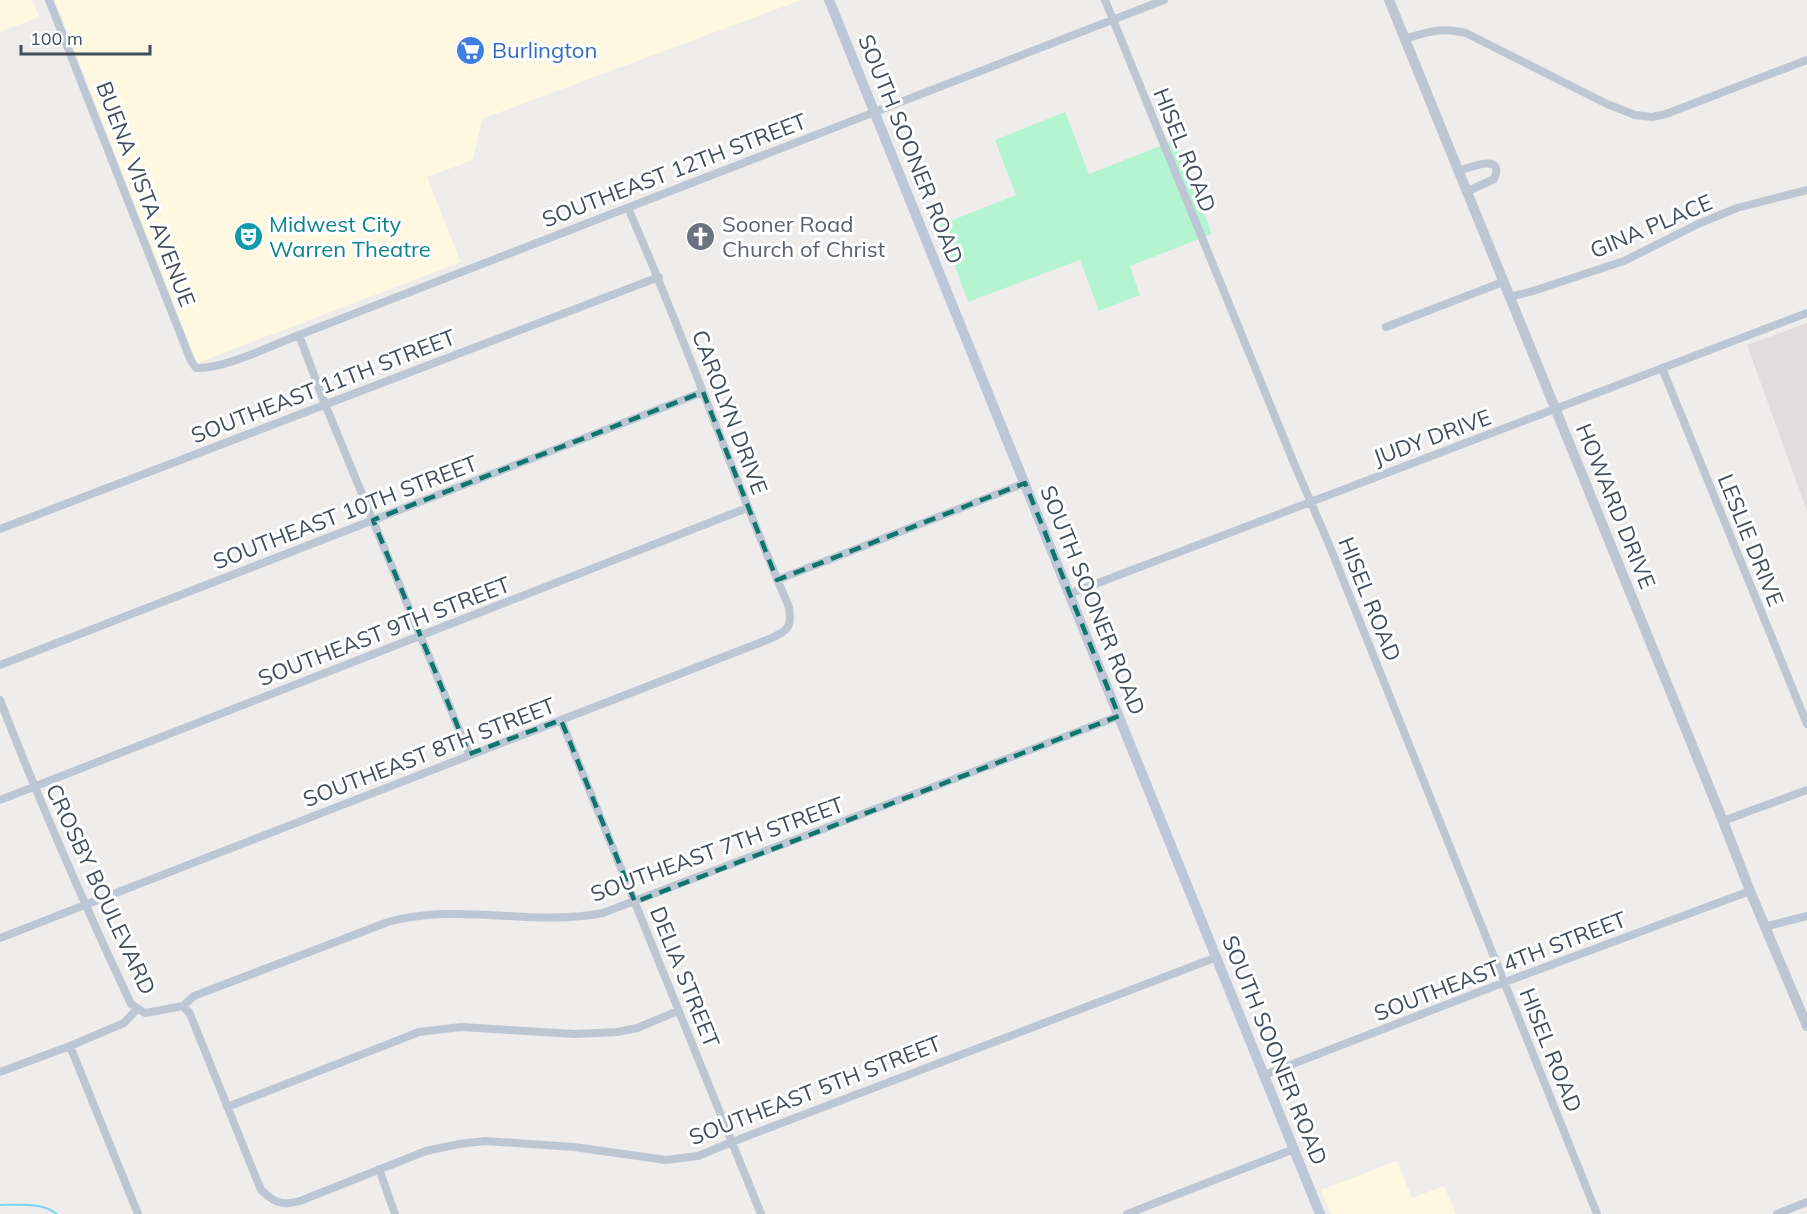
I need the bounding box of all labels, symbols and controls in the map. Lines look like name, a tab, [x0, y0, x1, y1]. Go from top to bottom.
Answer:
scale bar	[21, 18, 150, 56]
text: 100 m	[30, 27, 83, 50]
street label: SOUTH SOONER ROAD	[852, 30, 970, 268]
supermarket icon: Burlington	[455, 34, 487, 66]
place label: Burlington	[492, 36, 597, 64]
street label: BUENA VISTA AVENUE	[90, 77, 202, 311]
street label: HISEL ROAD	[1147, 84, 1223, 216]
street label: SOUTHEAST 12TH STREET	[538, 107, 810, 233]
street label: GINA PLACE	[1586, 188, 1716, 264]
place label: Midwest City Warren Theatre	[269, 210, 431, 263]
place label: Sooner Road Church of Christ	[722, 210, 886, 263]
theatre icon: Midwest City Warren Theatre	[232, 221, 264, 253]
church icon: Sooner Road Church of Christ	[685, 221, 717, 253]
street label: SOUTHEAST 11TH STREET	[187, 323, 459, 449]
street label: CAROLYN DRIVE	[686, 326, 774, 498]
street label: JUDY DRIVE	[1369, 403, 1495, 471]
street label: HOWARD DRIVE	[1570, 419, 1662, 593]
street label: SOUTHEAST 10TH STREET	[209, 449, 481, 575]
street label: LESLIE DRIVE	[1712, 470, 1790, 610]
street label: SOUTH SOONER ROAD	[1034, 481, 1152, 719]
street label: HISEL ROAD	[1332, 533, 1408, 665]
street label: SOUTHEAST 9TH STREET	[254, 570, 514, 692]
street label: SOUTHEAST 8TH STREET	[299, 691, 559, 813]
street label: CROSBY BOULEVARD	[40, 779, 162, 999]
street label: SOUTHEAST 7TH STREET	[586, 790, 848, 908]
street label: DELIA STREET	[644, 902, 726, 1052]
street label: SOUTHEAST 4TH STREET	[1370, 905, 1630, 1027]
street label: SOUTH SOONER ROAD	[1216, 931, 1334, 1169]
street label: HISEL ROAD	[1513, 984, 1589, 1116]
street label: SOUTHEAST 5TH STREET	[685, 1029, 945, 1151]

